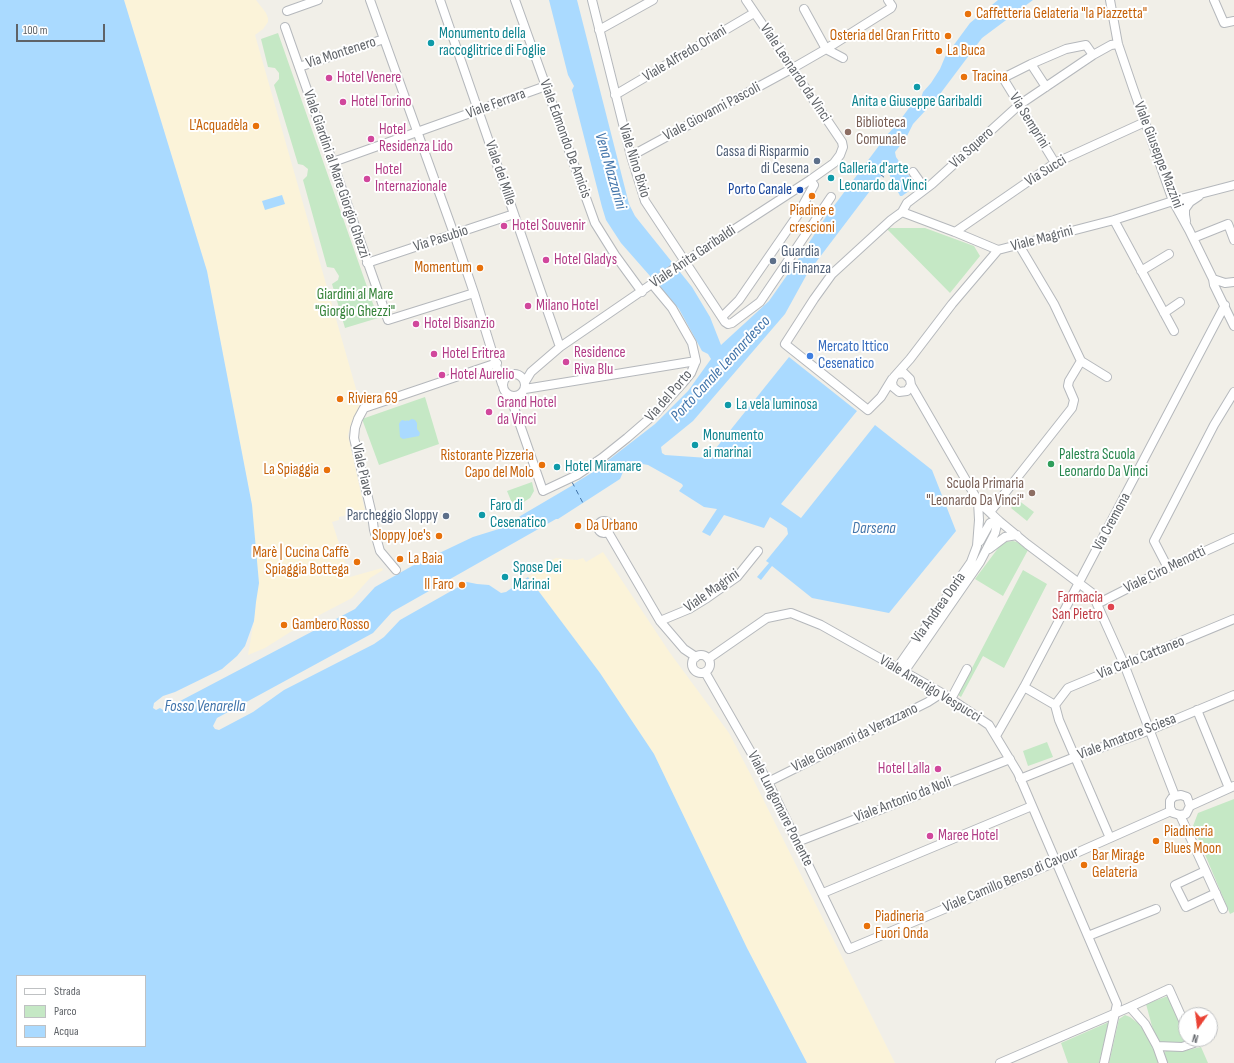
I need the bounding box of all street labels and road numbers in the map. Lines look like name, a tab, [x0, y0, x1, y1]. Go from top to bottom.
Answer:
street label: Viale Leonardo da Vinci	[756, 21, 834, 125]
street label: Viale Alfredo Oriani	[640, 22, 730, 86]
street label: Via Montenero	[304, 33, 378, 73]
street label: Viale Edmondo De Amicis	[535, 77, 595, 201]
street label: Viale Giovanni Pascoli	[660, 79, 764, 145]
street label: Viale Ferrara	[464, 85, 528, 123]
street label: Viale Giardini al Mare Giorgio Ghezzi	[299, 88, 373, 260]
street label: Via Semprini	[1005, 90, 1053, 152]
street label: Viale Giuseppe Mazzini	[1129, 99, 1187, 211]
street label: Viale Nino Bixio	[614, 122, 654, 200]
street label: Via Squero	[946, 124, 998, 172]
street label: Viale dei Mille	[481, 138, 519, 208]
street label: Via Succi	[1022, 151, 1070, 191]
street label: Via Pasubio	[411, 222, 471, 256]
street label: Viale Anita Garibaldi	[647, 222, 739, 292]
street label: Viale Magrini	[1009, 222, 1075, 256]
street label: Via del Porto	[642, 366, 696, 426]
street label: Viale Piave	[347, 442, 377, 498]
street label: Via Cremona	[1089, 490, 1135, 554]
street label: Viale Ciro Menotti	[1121, 542, 1209, 598]
street label: Viale Magrini	[681, 565, 743, 617]
street label: Via Andrea Doria	[908, 569, 970, 647]
street label: Via Carlo Cattaneo	[1095, 632, 1187, 684]
street label: Viale Amerigo Vespucci	[876, 652, 984, 726]
street label: Viale Giovanni da Verazzano	[789, 700, 921, 776]
street label: Viale Amatore Sciesa	[1075, 710, 1179, 764]
street label: Viale Lungomare Ponente	[743, 748, 817, 870]
street label: Viale Antonio da Noli	[852, 773, 954, 827]
street label: Viale Camillo Benso di Cavour	[940, 843, 1082, 917]

